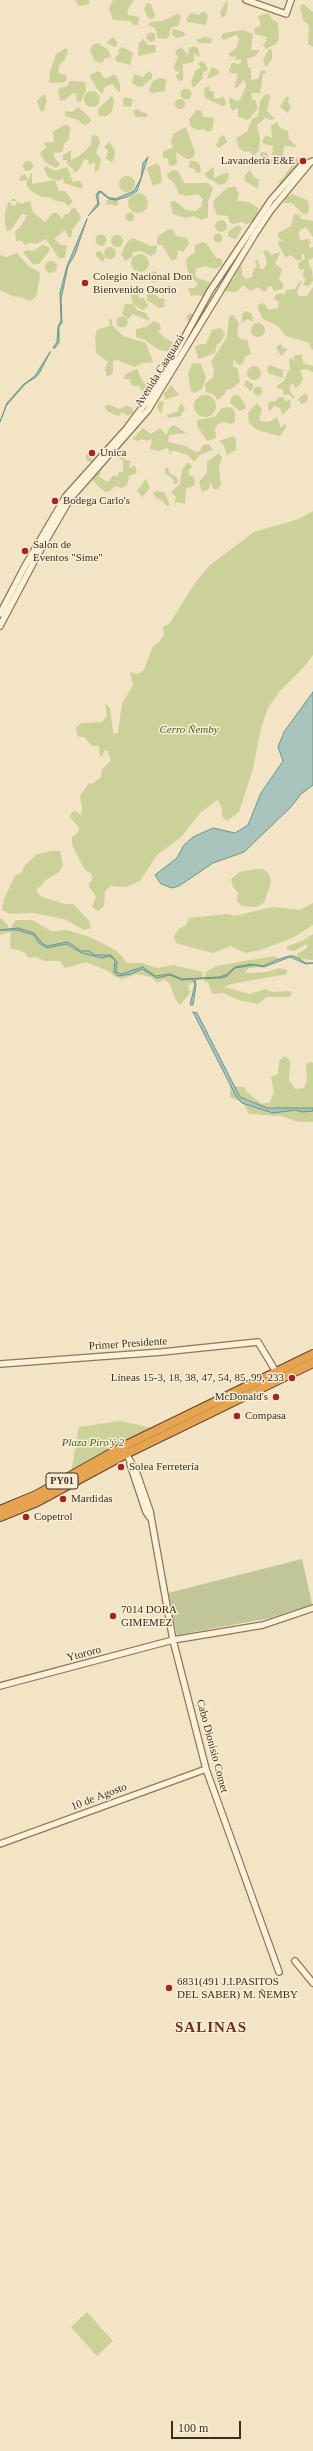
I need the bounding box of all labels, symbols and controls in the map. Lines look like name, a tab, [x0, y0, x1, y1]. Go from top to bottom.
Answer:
place label: Lavandería E&E	[221, 154, 295, 168]
marker: Lavandería E&E	[298, 156, 308, 166]
place label: Colegio Nacional Don Bienvenido Osorio	[93, 270, 192, 296]
marker: Colegio Nacional Don Bienvenido Osorio	[80, 278, 90, 288]
street label: Avenida Caaguazú	[133, 332, 187, 410]
place label: Unica	[100, 446, 126, 460]
marker: Unica	[87, 448, 97, 458]
place label: Bodega Carlo's	[63, 494, 130, 508]
marker: Bodega Carlo's	[50, 496, 60, 506]
place label: Salon de Eventos "Sime"	[33, 538, 103, 564]
marker: Salon de Eventos "Sime"	[20, 546, 30, 556]
park label: Cerro Ñemby	[159, 723, 219, 737]
street label: Primer Presidente	[88, 1335, 168, 1353]
place label: Líneas 15-3, 18, 38, 47, 54, 85, 99, 233	[111, 1371, 284, 1385]
marker: Líneas 15-3, 18, 38, 47, 54, 85, 99, 233	[287, 1373, 297, 1383]
place label: McDonald's	[215, 1390, 268, 1404]
marker: McDonald's	[271, 1392, 281, 1402]
place label: Compasa	[245, 1409, 286, 1423]
marker: Compasa	[232, 1411, 242, 1421]
park label: Plaza Piro'ý 2	[62, 1436, 124, 1450]
place label: Solea Ferretería	[129, 1460, 199, 1474]
marker: Solea Ferretería	[116, 1462, 126, 1472]
road number: PY01	[46, 1473, 78, 1489]
place label: Mardidas	[71, 1492, 113, 1506]
marker: Mardidas	[58, 1494, 68, 1504]
place label: Copetrol	[34, 1510, 72, 1524]
marker: Copetrol	[21, 1512, 31, 1522]
place label: 7014 DORA GIMEMEZ	[121, 1603, 177, 1629]
marker: 7014 DORA GIMEMEZ	[108, 1611, 118, 1621]
street label: Ytororo	[65, 1643, 103, 1665]
street label: Cabo Dionisio Comet	[193, 1698, 231, 1794]
street label: 10 de Agosto	[69, 1780, 129, 1814]
place label: 6831(491 J.I.PASITOS DEL SABER) M. ÑEMBY	[177, 1975, 298, 2001]
marker: 6831(491 J.I.PASITOS DEL SABER) M. ÑEMBY	[164, 1983, 174, 1993]
district label: SALINAS	[175, 2019, 247, 2037]
scale bar	[173, 2413, 243, 2439]
text: 100 m	[178, 2421, 208, 2435]

